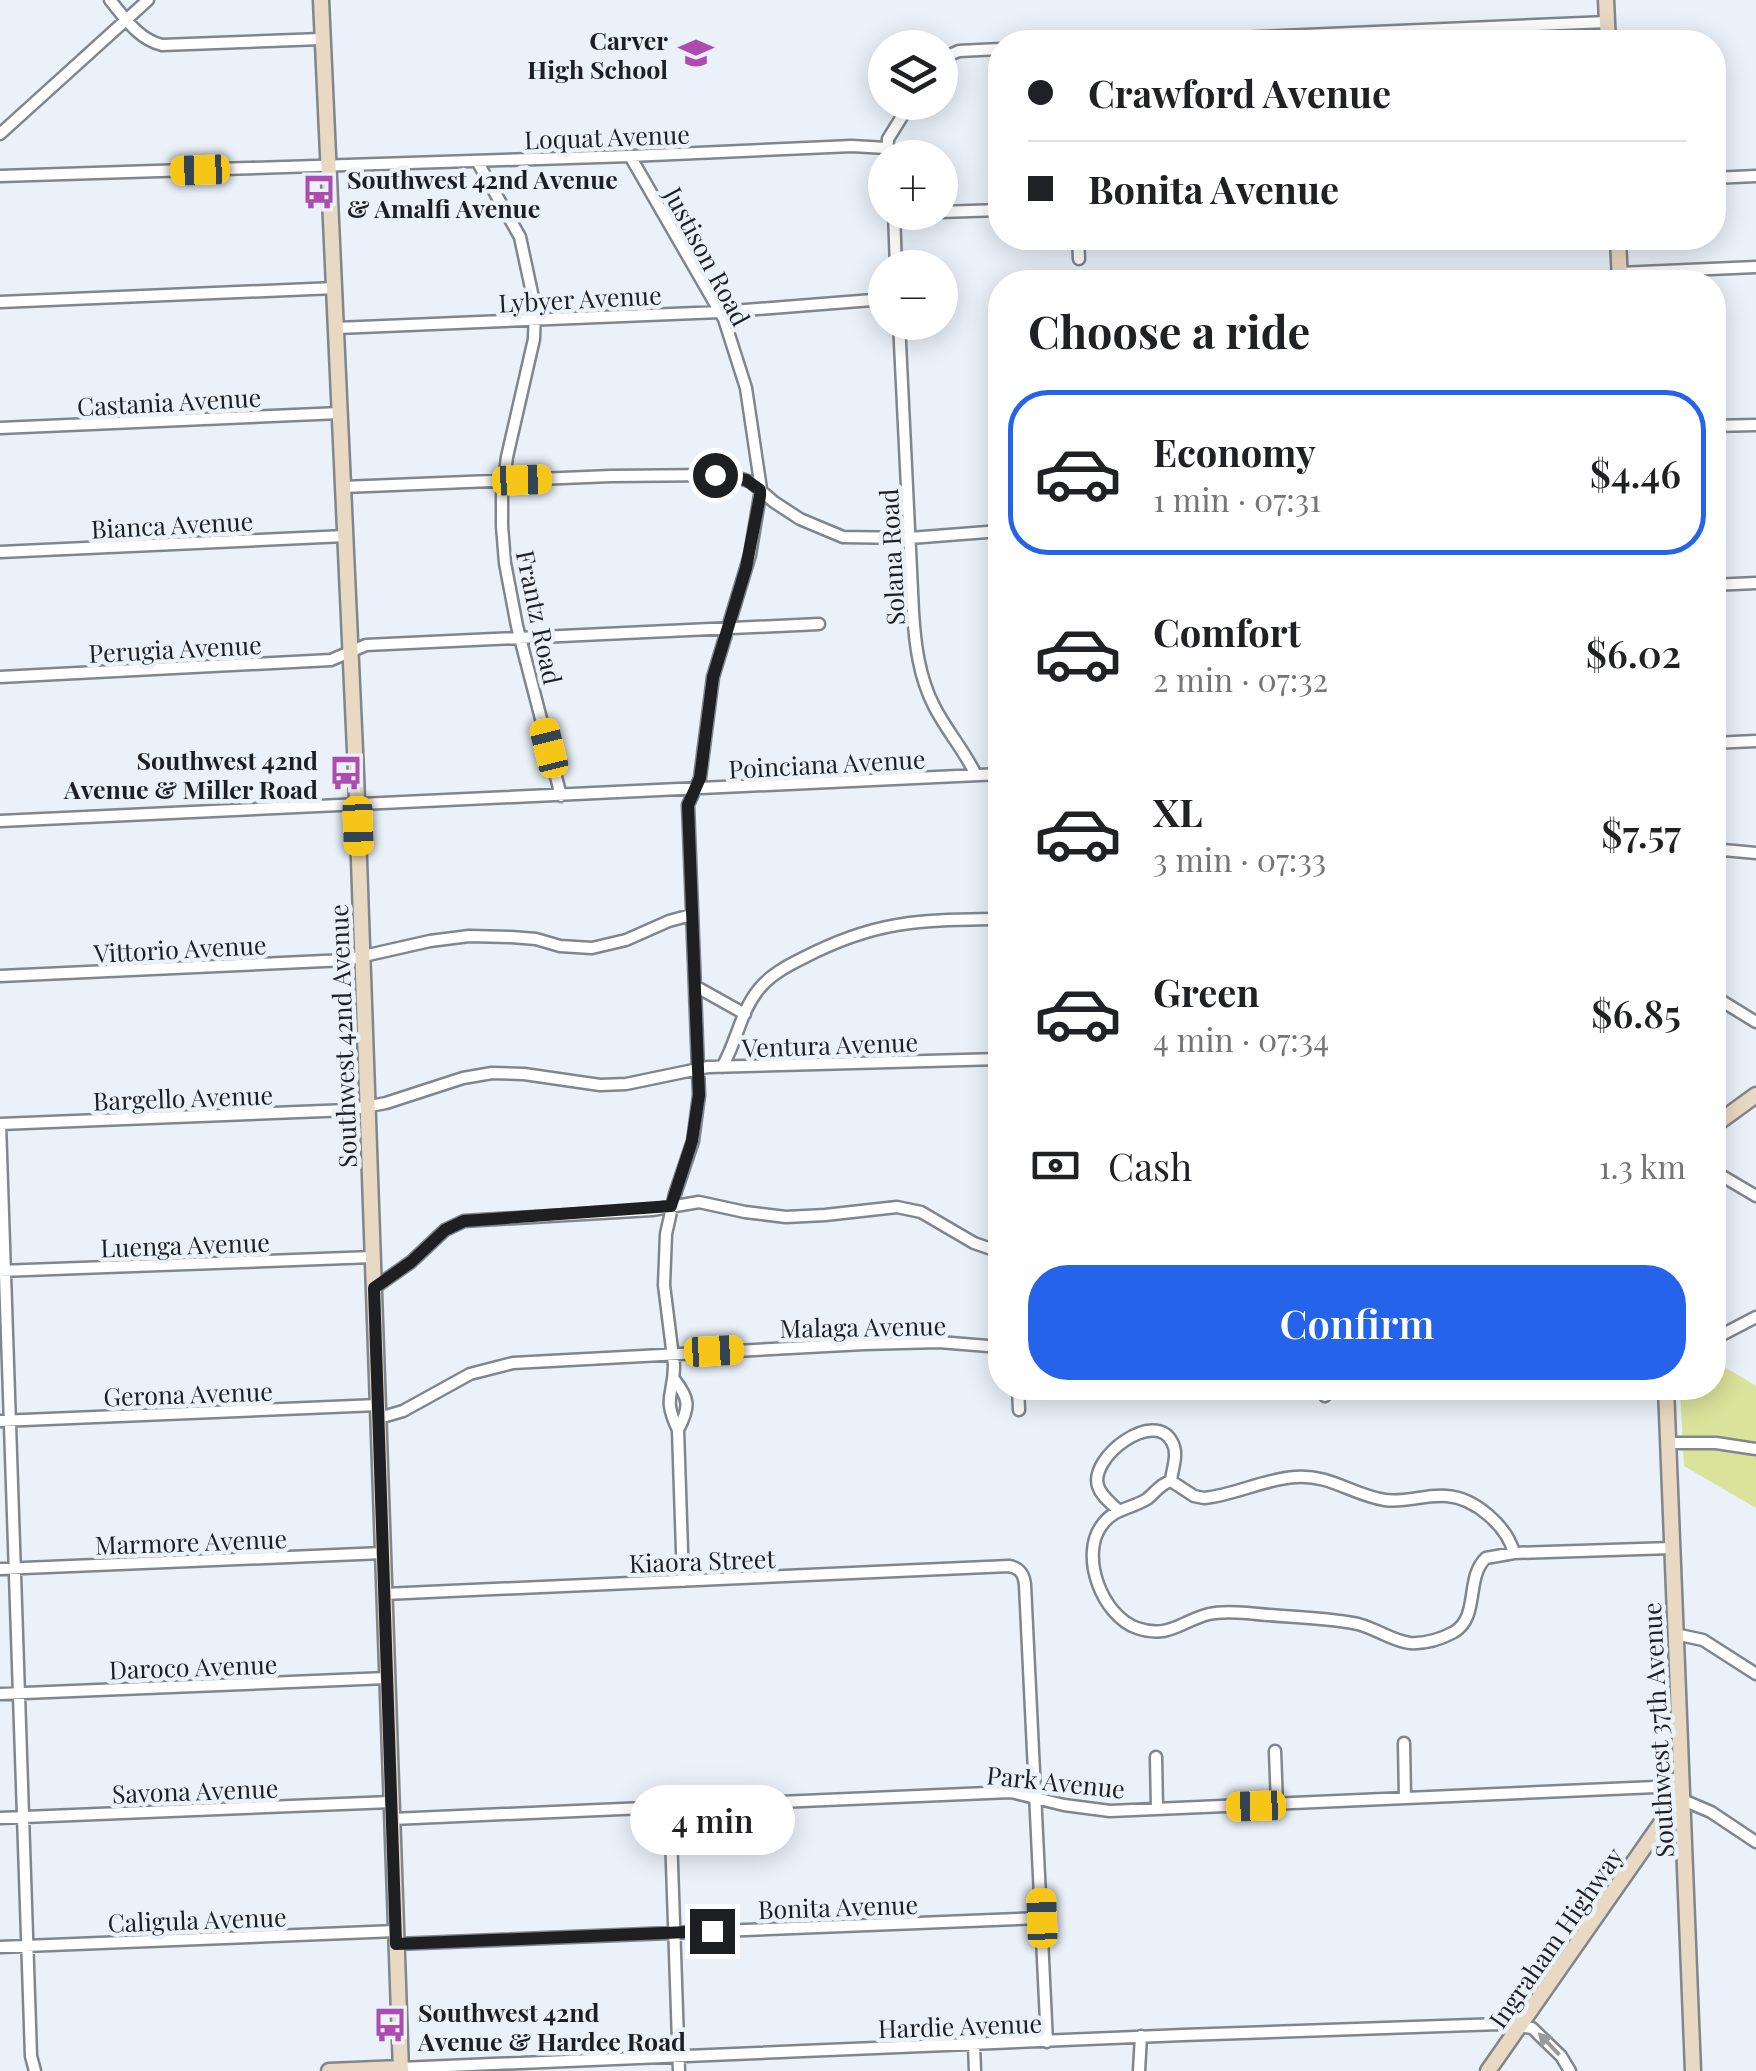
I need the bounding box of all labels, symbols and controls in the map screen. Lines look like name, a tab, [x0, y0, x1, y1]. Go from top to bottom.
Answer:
place label: Carver High School	[527, 23, 668, 85]
map controls	[868, 30, 958, 340]
button: layers	[868, 30, 958, 120]
school or university icon: Carver High School	[677, 34, 715, 72]
text: Crawford Avenue	[1088, 67, 1391, 118]
street label: Loquat Avenue	[524, 117, 690, 155]
button: +	[868, 140, 958, 230]
car	[169, 154, 231, 186]
place label: Southwest 42nd Avenue & Amalfi Avenue	[347, 162, 618, 224]
text: Bonita Avenue	[1088, 163, 1339, 214]
bus stop icon: Southwest 42nd Avenue & Amalfi Avenue	[300, 173, 338, 211]
street label: Justison Road	[657, 180, 758, 331]
button: −	[868, 250, 958, 340]
street label: Lybyer Avenue	[498, 277, 662, 319]
text: Choose a ride	[1028, 300, 1310, 360]
street label: Castania Avenue	[76, 380, 262, 422]
text: Economy	[1153, 426, 1316, 477]
icon: car	[1033, 428, 1123, 518]
text: $4.46	[1590, 447, 1681, 498]
route start	[693, 453, 738, 498]
car	[491, 464, 553, 496]
text: 1 min · 07:31	[1153, 477, 1321, 520]
street label: Solana Road	[871, 488, 911, 626]
street label: Bianca Avenue	[90, 503, 254, 545]
street label: Frantz Road	[510, 547, 570, 687]
text: Comfort	[1153, 606, 1301, 657]
icon: car	[1033, 608, 1123, 698]
street label: Perugia Avenue	[88, 627, 262, 669]
text: $6.02	[1586, 627, 1681, 678]
text: 2 min · 07:32	[1153, 657, 1328, 700]
car	[527, 715, 571, 781]
street label: Poinciana Avenue	[728, 741, 926, 785]
place label: Southwest 42nd Avenue & Miller Road	[63, 743, 318, 805]
bus stop icon: Southwest 42nd Avenue & Miller Road	[327, 754, 365, 792]
text: XL	[1153, 786, 1202, 837]
icon: car	[1033, 788, 1123, 878]
car	[342, 795, 374, 857]
text: $7.57	[1601, 807, 1681, 858]
text: 3 min · 07:33	[1153, 837, 1326, 880]
street label: Southwest 42nd Avenue	[321, 904, 363, 1168]
street label: Vittorio Avenue	[92, 927, 267, 969]
text: Green	[1153, 966, 1260, 1017]
icon: car	[1033, 968, 1123, 1058]
text: $6.85	[1591, 987, 1681, 1038]
text: 4 min · 07:34	[1153, 1017, 1329, 1060]
street label: Ventura Avenue	[740, 1024, 919, 1064]
street label: Bargello Avenue	[92, 1077, 274, 1117]
icon: cash	[1028, 1138, 1083, 1193]
text: Cash	[1108, 1140, 1192, 1191]
text: 1.3 km	[1599, 1144, 1686, 1187]
street label: Luenga Avenue	[100, 1225, 270, 1263]
button: Confirm	[1028, 1265, 1686, 1380]
street label: Malaga Avenue	[779, 1308, 947, 1344]
car	[683, 1334, 745, 1368]
street label: Gerona Avenue	[103, 1374, 273, 1412]
street label: Marmore Avenue	[94, 1521, 288, 1561]
street label: Kiaora Street	[628, 1541, 777, 1579]
street label: Southwest 37th Avenue	[1634, 1602, 1680, 1858]
street label: Daroco Avenue	[108, 1647, 278, 1685]
street label: Park Avenue	[985, 1757, 1127, 1805]
street label: Savona Avenue	[111, 1771, 279, 1809]
callout: 4 min	[630, 1786, 794, 1856]
car	[1225, 1790, 1287, 1822]
text: 4 min	[671, 1798, 754, 1841]
street label: Ingraham Highway	[1480, 1840, 1630, 2034]
street label: Bonita Avenue	[757, 1887, 919, 1925]
car	[1026, 1887, 1058, 1949]
street label: Caligula Avenue	[107, 1899, 287, 1939]
route end	[690, 1909, 735, 1954]
place label: Southwest 42nd Avenue & Hardee Road	[417, 1995, 686, 2057]
bus stop icon: Southwest 42nd Avenue & Hardee Road	[371, 2006, 409, 2044]
street label: Hardie Avenue	[877, 2006, 1043, 2044]
one-way arrow	[1538, 2032, 1561, 2056]

